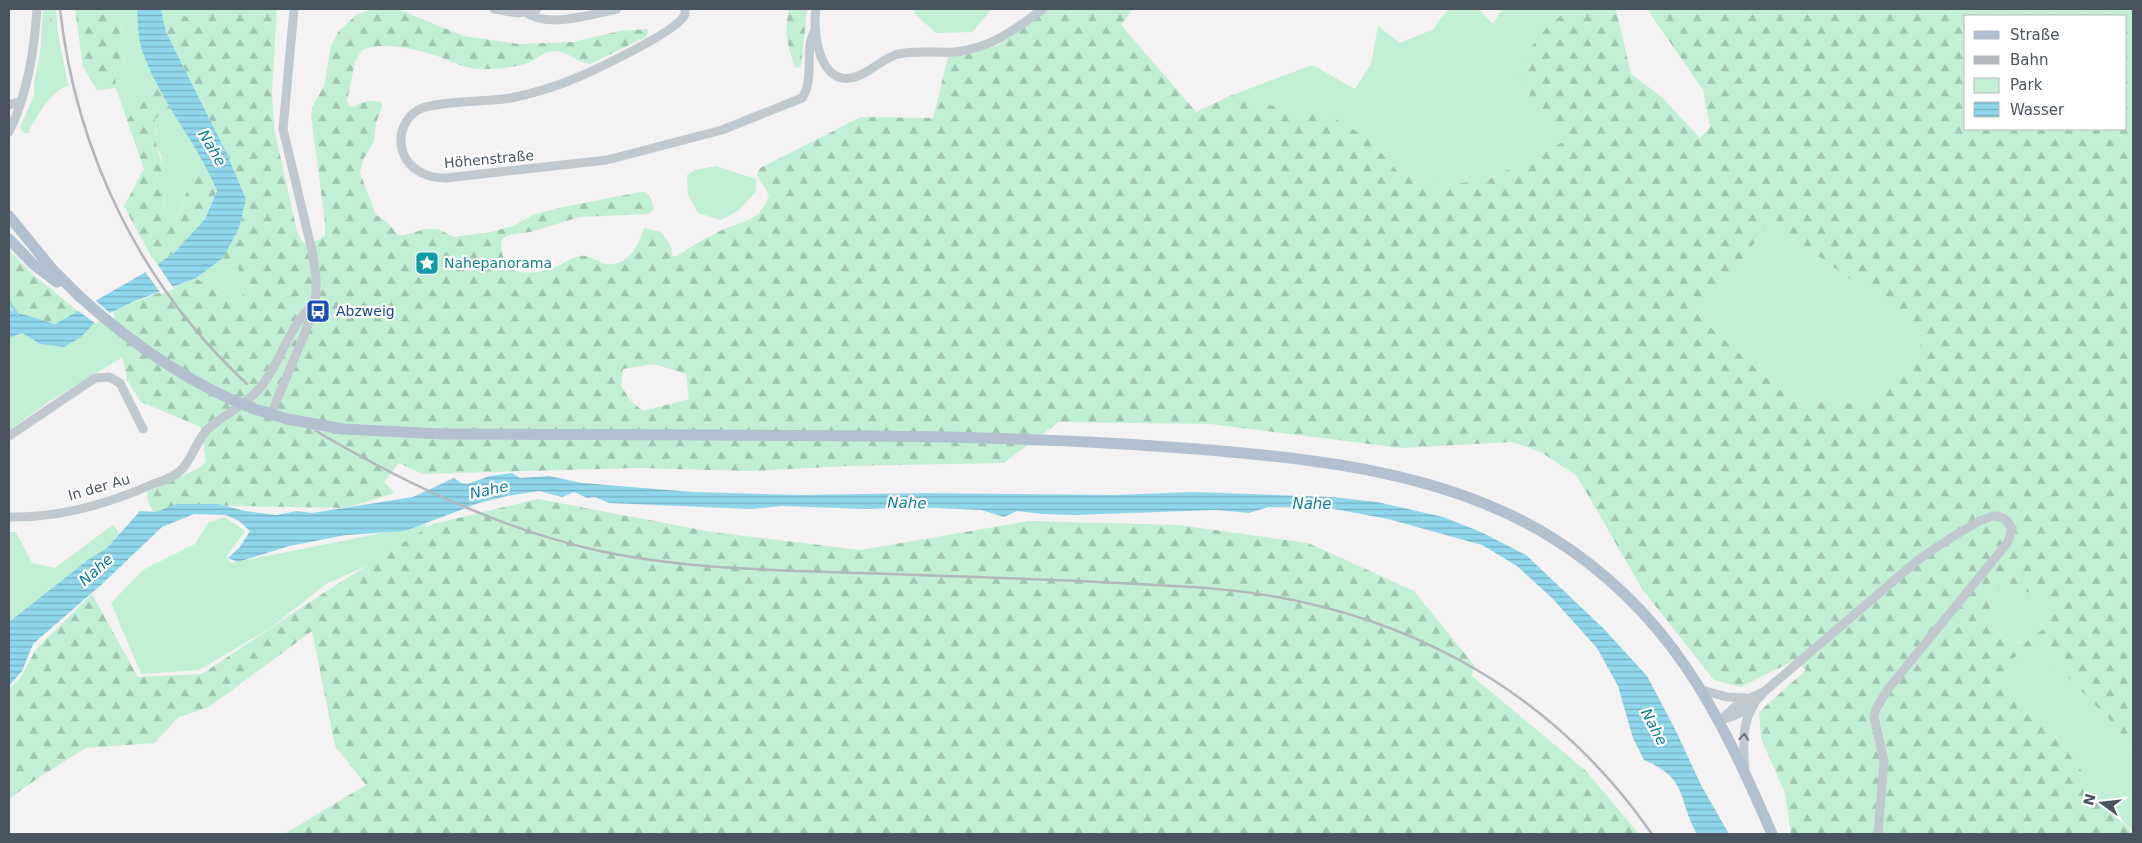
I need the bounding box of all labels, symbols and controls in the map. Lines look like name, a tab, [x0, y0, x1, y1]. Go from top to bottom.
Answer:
legend	[1964, 15, 2127, 130]
text: Straße	[2010, 26, 2059, 44]
text: Bahn	[2010, 51, 2049, 69]
text: Park	[2010, 76, 2043, 94]
text: Wasser	[2010, 101, 2065, 119]
water label: Nahe	[194, 127, 230, 169]
street label: Höhenstraße	[443, 147, 535, 171]
place icon: Nahepanorama	[414, 250, 440, 276]
place label: Nahepanorama	[444, 255, 552, 271]
bus stop icon: Abzweig	[305, 298, 331, 324]
place label: Abzweig	[336, 303, 395, 319]
street label: In der Au	[66, 471, 132, 503]
water label: Nahe	[468, 477, 510, 503]
water label: Nahe	[887, 494, 927, 512]
water label: Nahe	[1292, 495, 1332, 513]
water label: Nahe	[75, 550, 117, 590]
water label: Nahe	[1637, 705, 1671, 749]
one-way arrow	[1739, 732, 1750, 740]
north arrow	[2077, 778, 2127, 828]
text: N	[2080, 792, 2099, 807]

